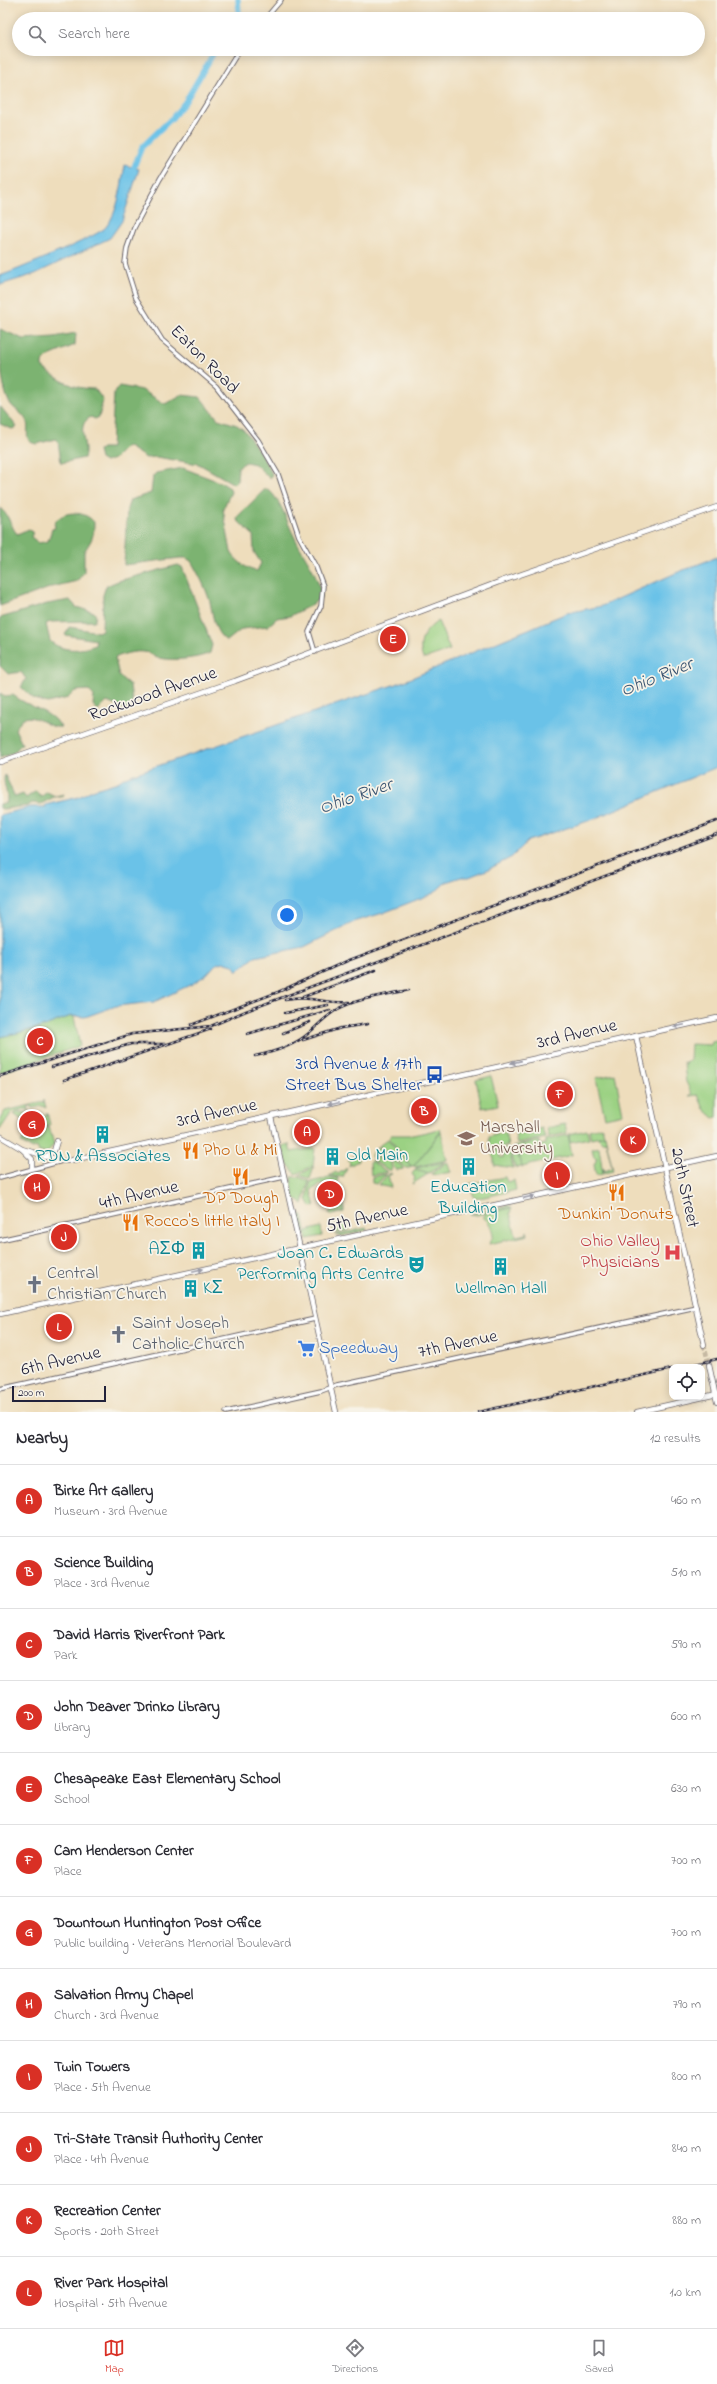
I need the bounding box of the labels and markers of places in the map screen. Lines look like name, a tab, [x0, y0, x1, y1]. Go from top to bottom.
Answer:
pin: E	[380, 624, 406, 654]
pin: C	[27, 1026, 53, 1056]
place label: 3rd Avenue & 17th Street Bus Shelter	[285, 1052, 422, 1099]
bus stop icon: 3rd Avenue & 17th Street Bus Shelter	[425, 1065, 445, 1085]
pin: F	[547, 1079, 573, 1109]
pin: B	[411, 1096, 437, 1126]
pin: G	[19, 1109, 45, 1139]
place label: Marshall University	[480, 1115, 553, 1162]
pin: A	[294, 1117, 320, 1147]
building icon: RDN & Associates	[93, 1125, 113, 1145]
pin: K	[620, 1125, 646, 1155]
school or university icon: Marshall University	[457, 1128, 477, 1148]
place label: Pho U & Mi	[203, 1138, 278, 1164]
restaurant icon: Pho U & Mi	[180, 1141, 200, 1161]
place label: Old Main	[346, 1143, 408, 1169]
place label: RDN & Associates	[35, 1144, 171, 1170]
building icon: Old Main	[323, 1146, 343, 1166]
building icon: Education Building	[458, 1156, 478, 1176]
pin: I	[544, 1160, 570, 1190]
restaurant icon: DP Dough	[231, 1167, 251, 1187]
pin: H	[24, 1172, 50, 1202]
place label: Education Building	[430, 1175, 506, 1223]
pin: D	[317, 1179, 343, 1209]
restaurant icon: Dunkin' Donuts	[606, 1183, 626, 1203]
place label: DP Dough	[202, 1186, 279, 1213]
place label: Dunkin' Donuts	[557, 1202, 674, 1228]
place label: Rocco's little Italy I	[144, 1209, 280, 1235]
restaurant icon: Rocco's little Italy I	[121, 1212, 141, 1232]
pin: J	[51, 1222, 77, 1252]
place label: Ohio Valley Physicians	[580, 1229, 660, 1276]
place label: AΣΦ	[148, 1237, 185, 1263]
building icon: AΣΦ	[188, 1240, 208, 1260]
place label: Joan C. Edwards Performing Arts Centre	[237, 1241, 405, 1289]
hospital icon: Ohio Valley Physicians	[663, 1242, 683, 1262]
theatre icon: Joan C. Edwards Performing Arts Centre	[407, 1254, 427, 1274]
building icon: Wellman Hall	[491, 1257, 511, 1277]
place label: Central Christian Church	[47, 1261, 167, 1308]
church icon: Central Christian Church	[24, 1274, 44, 1294]
place label: KΣ	[203, 1276, 223, 1302]
place label: Wellman Hall	[455, 1276, 547, 1302]
building icon: KΣ	[180, 1279, 200, 1299]
place label: Saint Joseph Catholic Church	[132, 1311, 245, 1358]
pin: L	[46, 1312, 72, 1342]
church icon: Saint Joseph Catholic Church	[109, 1324, 129, 1344]
place label: Speedway	[319, 1336, 398, 1362]
supermarket icon: Speedway	[296, 1339, 316, 1359]

